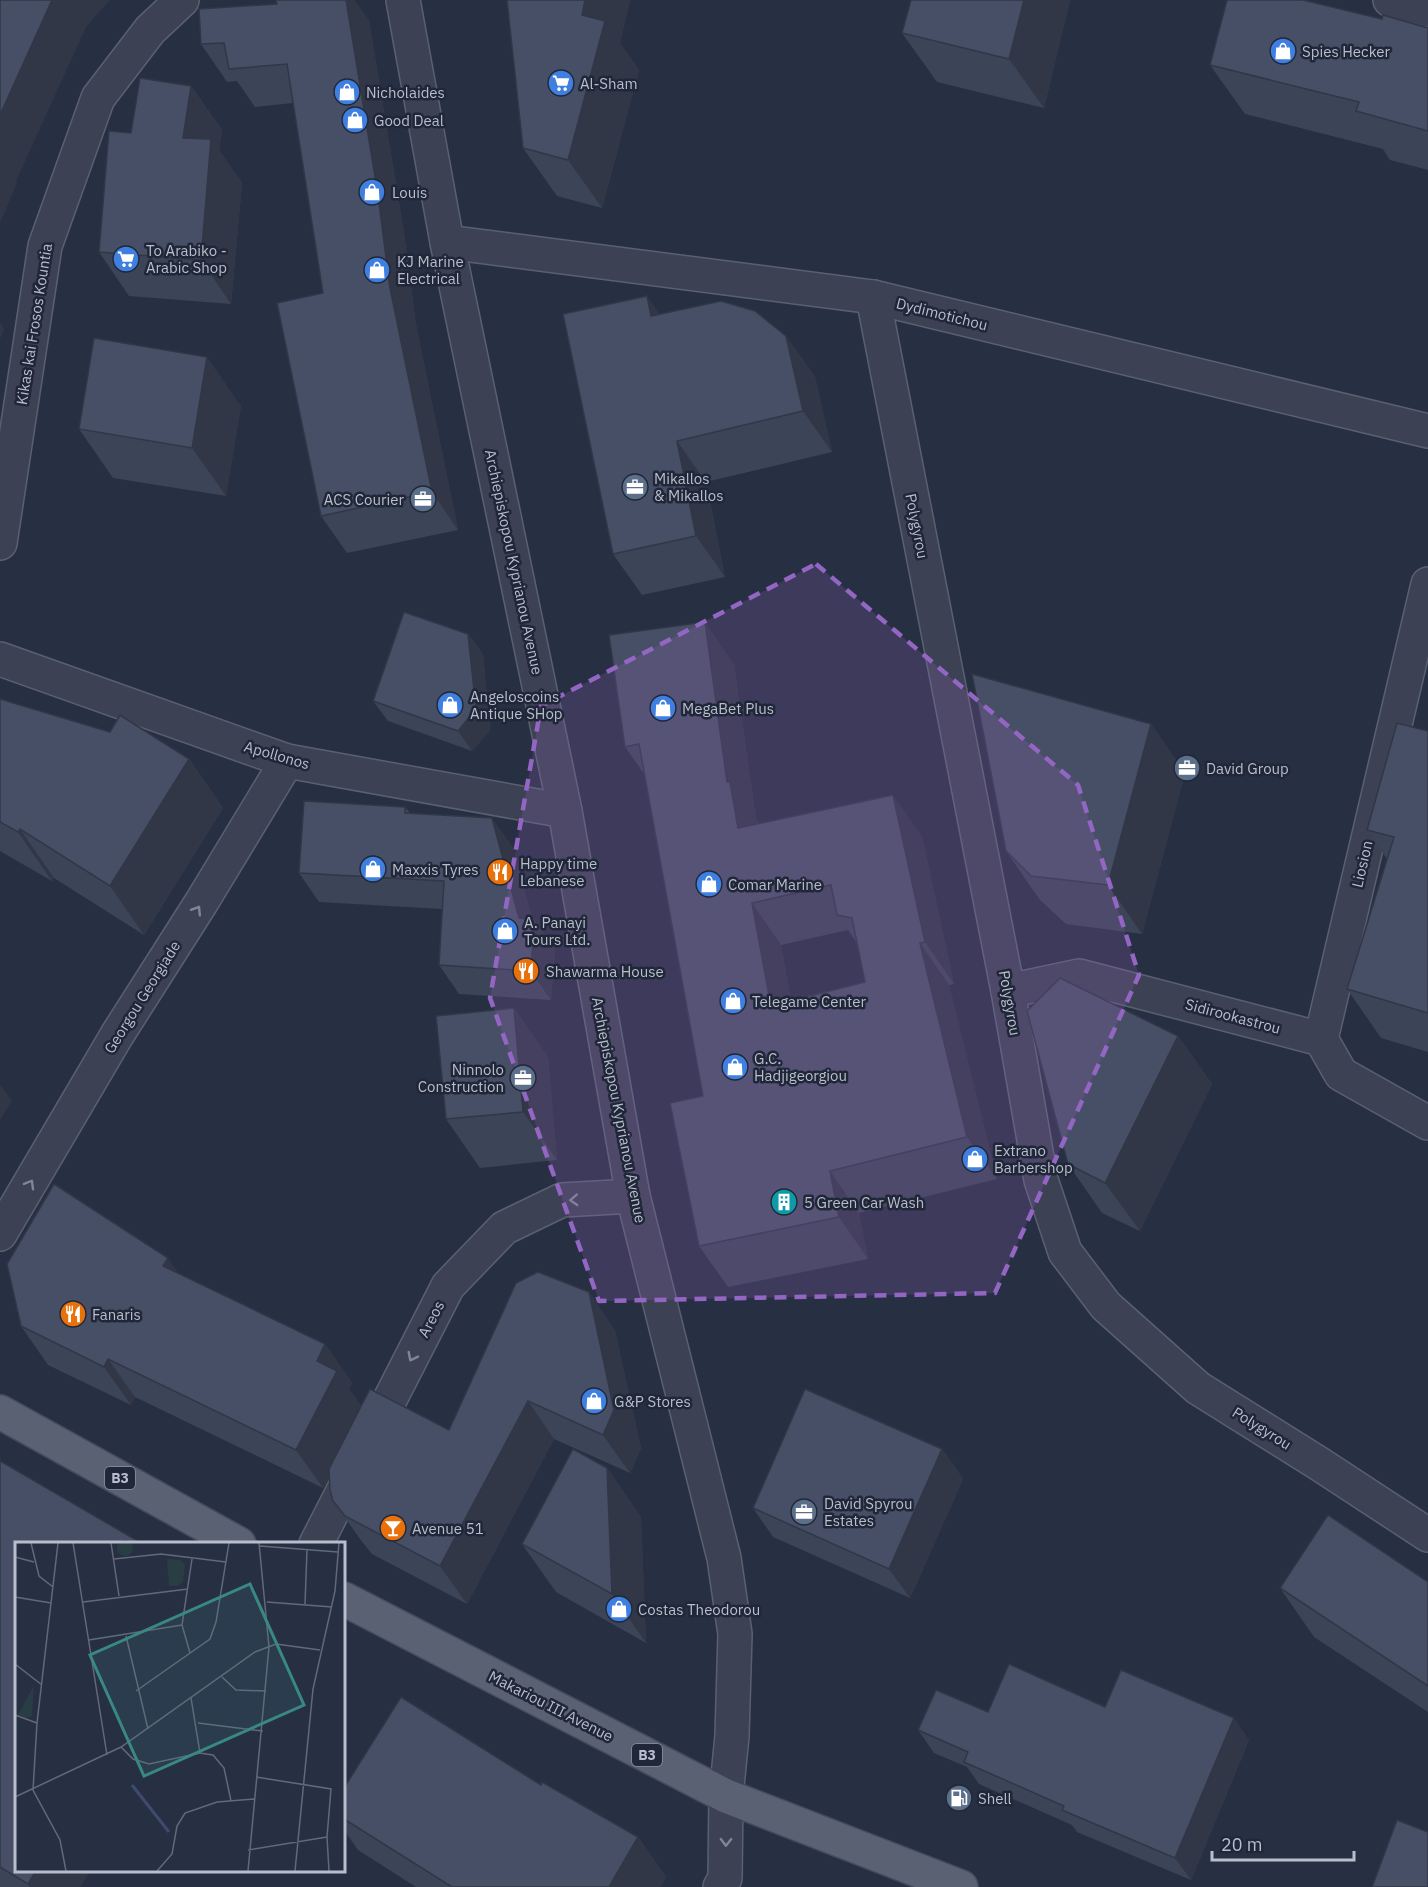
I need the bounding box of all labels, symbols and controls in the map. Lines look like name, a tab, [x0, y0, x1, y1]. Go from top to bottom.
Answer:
shop icon: Spies Hecker	[1268, 36, 1298, 66]
place label: Spies Hecker	[1302, 42, 1391, 61]
supermarket icon: Al-Sham	[546, 68, 576, 98]
place label: Al-Sham	[580, 74, 638, 93]
shop icon: Nicholaides	[332, 77, 362, 107]
place label: Nicholaides	[366, 83, 445, 102]
shop icon: Good Deal	[340, 105, 370, 135]
place label: Good Deal	[374, 111, 444, 130]
shop icon: Louis	[357, 177, 387, 207]
place label: Louis	[392, 183, 427, 202]
place label: To Arabiko - Arabic Shop	[146, 241, 227, 277]
street label: Kikas kai Frosos Kountia	[12, 242, 56, 406]
supermarket icon: To Arabiko - Arabic Shop	[111, 244, 141, 274]
place label: KJ Marine Electrical	[397, 252, 464, 288]
shop icon: KJ Marine Electrical	[362, 255, 392, 285]
street label: Dydimotichou	[894, 293, 990, 335]
street label: Archiepiskopou Kyprianou Avenue	[481, 448, 547, 676]
place label: Mikallos & Mikallos	[654, 469, 724, 505]
office icon: Mikallos & Mikallos	[620, 472, 650, 502]
office icon: ACS Courier	[408, 484, 438, 514]
place label: ACS Courier	[324, 490, 404, 509]
street label: Polygyrou	[901, 492, 933, 560]
place label: Angeloscoins Antique SHop	[470, 687, 563, 723]
shop icon: Angeloscoins Antique SHop	[435, 690, 465, 720]
shop icon: MegaBet Plus	[648, 693, 678, 723]
place label: MegaBet Plus	[682, 699, 774, 718]
street label: Apollonos	[242, 737, 312, 773]
office icon: David Group	[1172, 753, 1202, 783]
place label: David Group	[1206, 759, 1289, 778]
street label: Liosion	[1347, 839, 1377, 889]
shop icon: Maxxis Tyres	[358, 854, 388, 884]
place label: Happy time Lebanese	[520, 854, 597, 890]
restaurant icon: Happy time Lebanese	[485, 857, 515, 887]
place label: Maxxis Tyres	[392, 860, 478, 879]
shop icon: Comar Marine	[694, 869, 724, 899]
place label: Comar Marine	[728, 875, 822, 894]
one-way arrow	[189, 906, 201, 916]
place label: A. Panayi Tours Ltd.	[524, 913, 590, 949]
shop icon: A. Panayi Tours Ltd.	[490, 916, 520, 946]
street label: Georgou Georgiade	[100, 937, 184, 1057]
restaurant icon: Shawarma House	[511, 956, 541, 986]
place label: Shawarma House	[546, 962, 664, 981]
street label: Polygyrou	[995, 969, 1025, 1037]
shop icon: Telegame Center	[718, 986, 748, 1016]
place label: Telegame Center	[752, 992, 866, 1011]
street label: Sidirookastrou	[1183, 994, 1283, 1038]
street label: Archiepiskopou Kyprianou Avenue	[588, 995, 650, 1225]
place label: G.C. Hadjigeorgiou	[754, 1049, 847, 1085]
shop icon: G.C. Hadjigeorgiou	[720, 1052, 750, 1082]
place label: Ninnolo Construction	[418, 1060, 504, 1096]
office icon: Ninnolo Construction	[508, 1063, 538, 1093]
place label: Extrano Barbershop	[994, 1141, 1073, 1177]
shop icon: Extrano Barbershop	[960, 1144, 990, 1174]
one-way arrow	[22, 1180, 34, 1190]
building icon: 5 Green Car Wash	[769, 1187, 799, 1217]
one-way arrow	[570, 1193, 579, 1206]
place label: 5 Green Car Wash	[804, 1193, 924, 1212]
street label: Areos	[414, 1297, 448, 1341]
restaurant icon: Fanaris	[58, 1299, 88, 1329]
place label: Fanaris	[92, 1305, 141, 1324]
one-way arrow	[407, 1351, 419, 1362]
shop icon: G&P Stores	[579, 1386, 609, 1416]
place label: G&P Stores	[614, 1392, 691, 1411]
street label: Polygyrou	[1229, 1402, 1295, 1454]
road number: B3	[105, 1467, 135, 1489]
place label: David Spyrou Estates	[824, 1494, 913, 1530]
office icon: David Spyrou Estates	[789, 1497, 819, 1527]
bar icon: Avenue 51	[378, 1513, 408, 1543]
place label: Avenue 51	[412, 1519, 484, 1538]
inset map	[15, 1542, 345, 1872]
shop icon: Costas Theodorou	[604, 1594, 634, 1624]
place label: Costas Theodorou	[638, 1600, 760, 1619]
street label: Makariou III Avenue	[485, 1666, 617, 1746]
road number: B3	[632, 1744, 662, 1766]
fuel station icon: Shell	[944, 1783, 974, 1813]
place label: Shell	[978, 1789, 1012, 1808]
scale bar	[1212, 1824, 1354, 1862]
text: 20 m	[1221, 1833, 1263, 1856]
one-way arrow	[719, 1838, 732, 1847]

